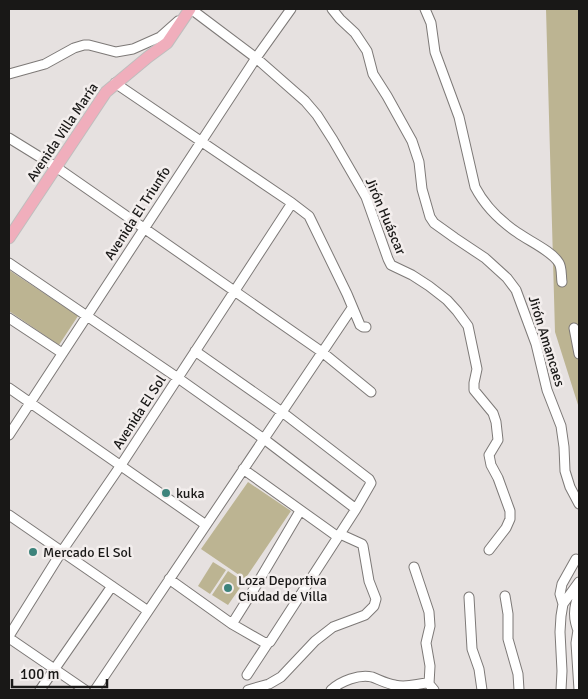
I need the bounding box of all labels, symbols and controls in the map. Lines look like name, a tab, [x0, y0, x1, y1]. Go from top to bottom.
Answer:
street label: Avenida Villa María	[23, 80, 102, 185]
street label: Avenida El Triunfo	[101, 163, 174, 263]
street label: Jirón Huáscar	[362, 175, 410, 258]
street label: Jirón Amancaes	[525, 294, 568, 389]
street label: Avenida El Sol	[109, 372, 170, 452]
place label: kuka	[176, 485, 205, 502]
marker: kuka	[160, 487, 172, 499]
place label: Mercado El Sol	[43, 544, 132, 561]
marker: Mercado El Sol	[27, 546, 39, 558]
place label: Loza Deportiva Ciudad de Villa	[238, 572, 327, 605]
marker: Loza Deportiva Ciudad de Villa	[222, 582, 234, 594]
scale bar	[12, 656, 108, 688]
text: 100 m	[20, 665, 60, 683]

